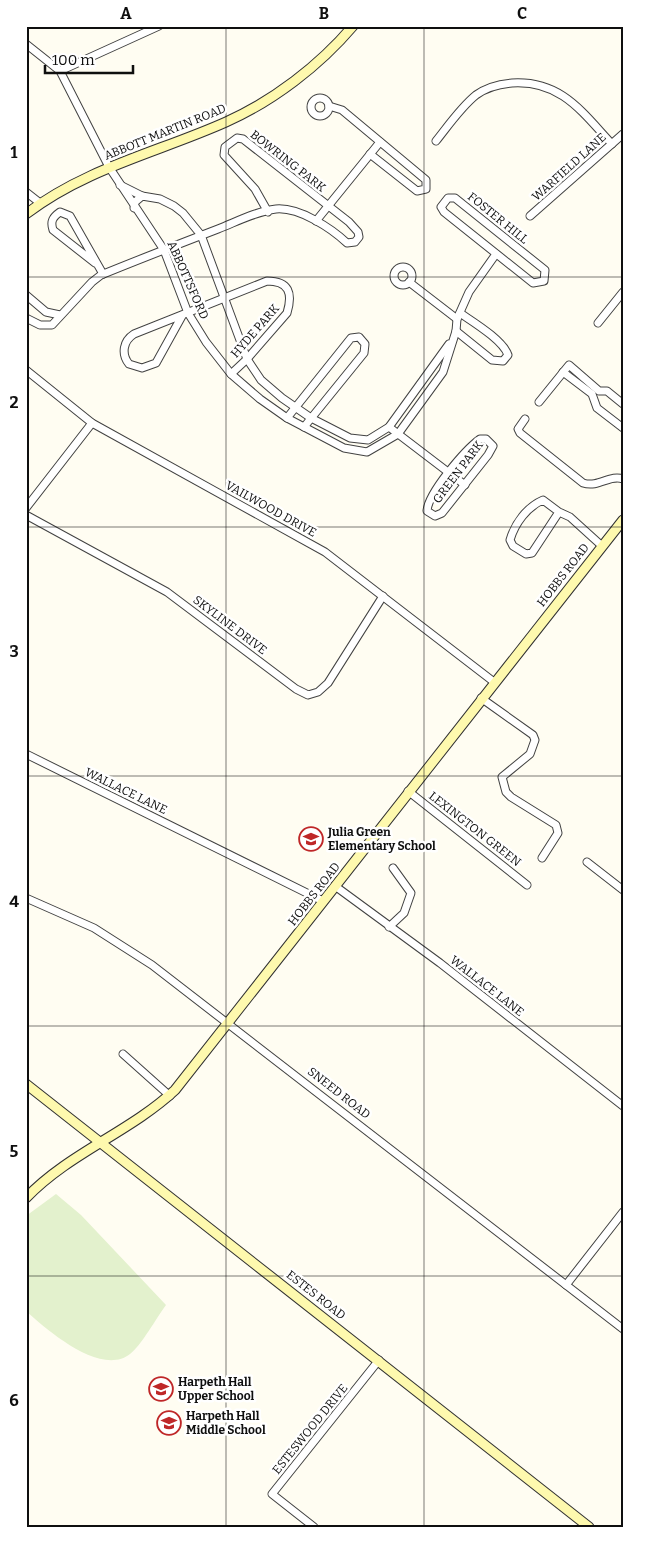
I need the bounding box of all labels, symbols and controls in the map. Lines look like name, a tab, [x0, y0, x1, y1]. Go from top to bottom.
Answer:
text: A	[120, 4, 132, 23]
text: B	[319, 4, 329, 23]
text: C	[517, 4, 527, 23]
scale bar	[45, 42, 132, 74]
text: 100 m	[52, 51, 95, 69]
street label: ABBOTT MARTIN ROAD	[102, 101, 228, 163]
street label: BOWRING PARK	[248, 127, 329, 195]
street label: WARFIELD LANE	[529, 130, 609, 204]
text: 1	[11, 143, 18, 162]
street label: FOSTER HILL	[465, 189, 531, 247]
street label: ABBOTTSFORD	[164, 239, 212, 321]
street label: HYDE PARK	[228, 301, 282, 361]
text: 2	[9, 393, 19, 412]
street label: GREEN PARK	[430, 438, 486, 506]
street label: VAILWOOD DRIVE	[223, 478, 319, 540]
street label: HOBBS ROAD	[534, 541, 592, 609]
street label: SKYLINE DRIVE	[190, 593, 270, 657]
text: 3	[9, 642, 19, 661]
street label: WALLACE LANE	[83, 765, 169, 817]
street label: LEXINGTON GREEN	[426, 789, 524, 870]
place label: Julia Green Elementary School	[327, 825, 436, 853]
school or university icon: Julia Green Elementary School	[298, 826, 324, 852]
street label: HOBBS ROAD	[285, 860, 343, 928]
text: 4	[9, 892, 19, 911]
street label: WALLACE LANE	[447, 953, 527, 1019]
street label: SNEED ROAD	[305, 1064, 373, 1122]
text: 5	[10, 1142, 19, 1161]
street label: ESTES ROAD	[284, 1268, 348, 1322]
place label: Harpeth Hall Upper School	[178, 1375, 255, 1403]
school or university icon: Harpeth Hall Upper School	[148, 1376, 174, 1402]
street label: ESTESWOOD DRIVE	[269, 1381, 351, 1477]
text: 6	[9, 1391, 19, 1410]
place label: Harpeth Hall Middle School	[186, 1409, 266, 1437]
school or university icon: Harpeth Hall Middle School	[156, 1410, 182, 1436]

